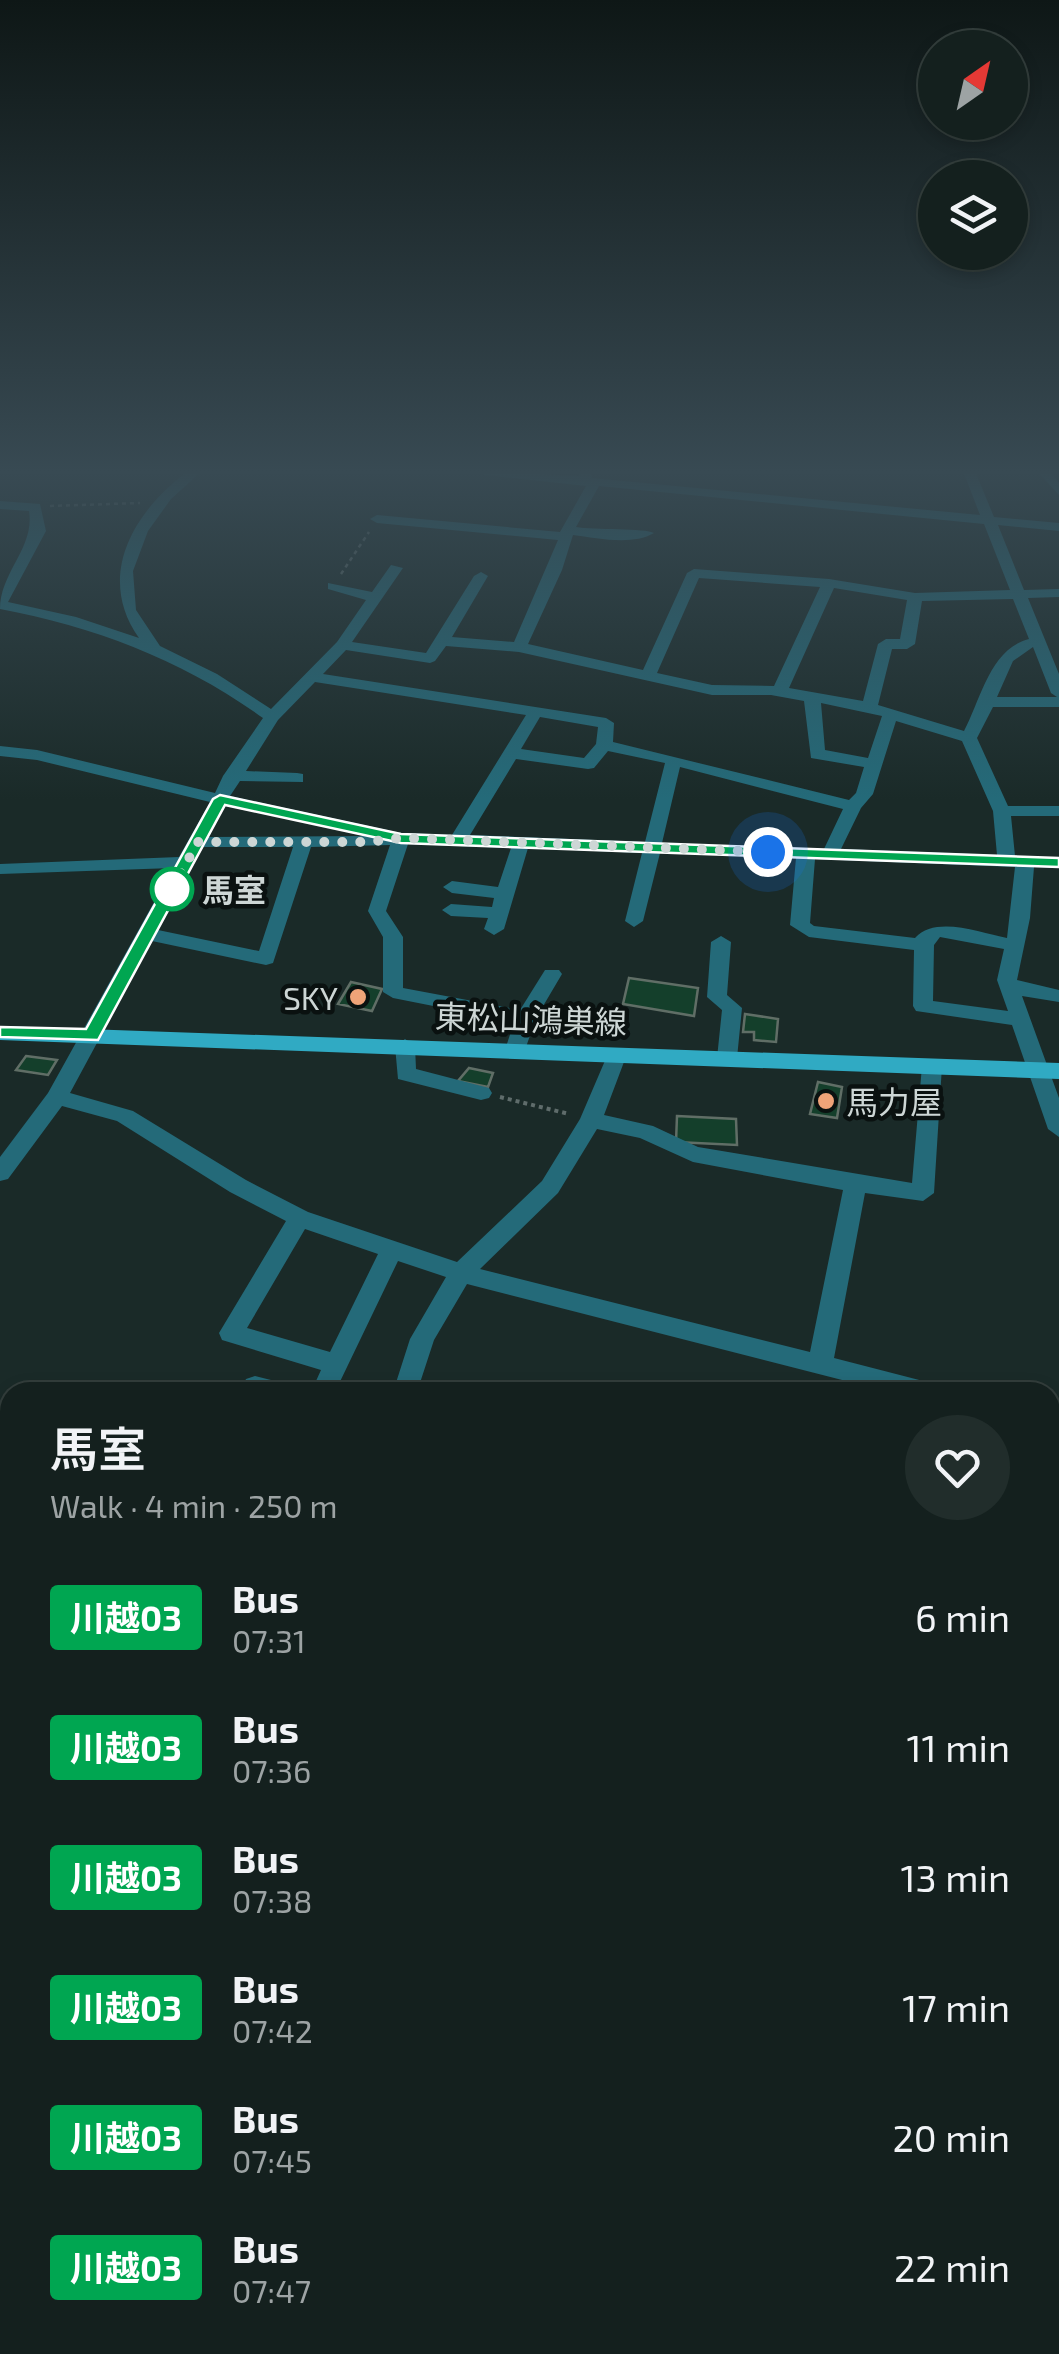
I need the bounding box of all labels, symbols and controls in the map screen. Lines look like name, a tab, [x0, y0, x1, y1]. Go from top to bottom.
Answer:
north arrow	[918, 30, 1028, 140]
map controls	[918, 30, 1028, 270]
button: layers	[918, 160, 1028, 270]
your location	[743, 827, 793, 877]
marker: 馬室	[151, 868, 193, 910]
place label: 馬室	[202, 870, 266, 908]
place label: SKY	[283, 978, 338, 1016]
marker: SKY	[347, 986, 369, 1008]
street label: 東松山鴻巣線	[434, 996, 628, 1040]
place label: 馬力屋	[846, 1082, 942, 1120]
marker: 馬力屋	[815, 1090, 837, 1112]
button: heart	[905, 1415, 1010, 1520]
text: 馬室	[50, 1419, 146, 1477]
text: Walk · 4 min · 250 m	[50, 1486, 338, 1524]
text: Bus	[232, 1575, 299, 1621]
text: 6 min	[915, 1594, 1010, 1640]
text: 川越03	[70, 1596, 182, 1638]
text: 07:31	[232, 1621, 306, 1659]
text: Bus	[232, 1705, 299, 1751]
text: 11 min	[906, 1724, 1010, 1770]
text: 川越03	[70, 1726, 182, 1768]
text: 07:36	[232, 1751, 311, 1789]
text: Bus	[232, 1835, 299, 1881]
text: 13 min	[900, 1854, 1010, 1900]
text: 川越03	[70, 1856, 182, 1898]
text: 07:38	[232, 1881, 312, 1919]
text: Bus	[232, 1965, 299, 2011]
text: 17 min	[902, 1984, 1010, 2030]
text: 川越03	[70, 1986, 182, 2028]
text: 07:42	[232, 2011, 313, 2049]
text: Bus	[232, 2095, 299, 2141]
text: 20 min	[892, 2114, 1010, 2160]
text: 川越03	[70, 2116, 182, 2158]
text: 07:45	[232, 2141, 312, 2179]
text: Bus	[232, 2225, 299, 2271]
text: 22 min	[894, 2244, 1010, 2290]
text: 川越03	[70, 2246, 182, 2288]
text: 07:47	[232, 2271, 311, 2309]

